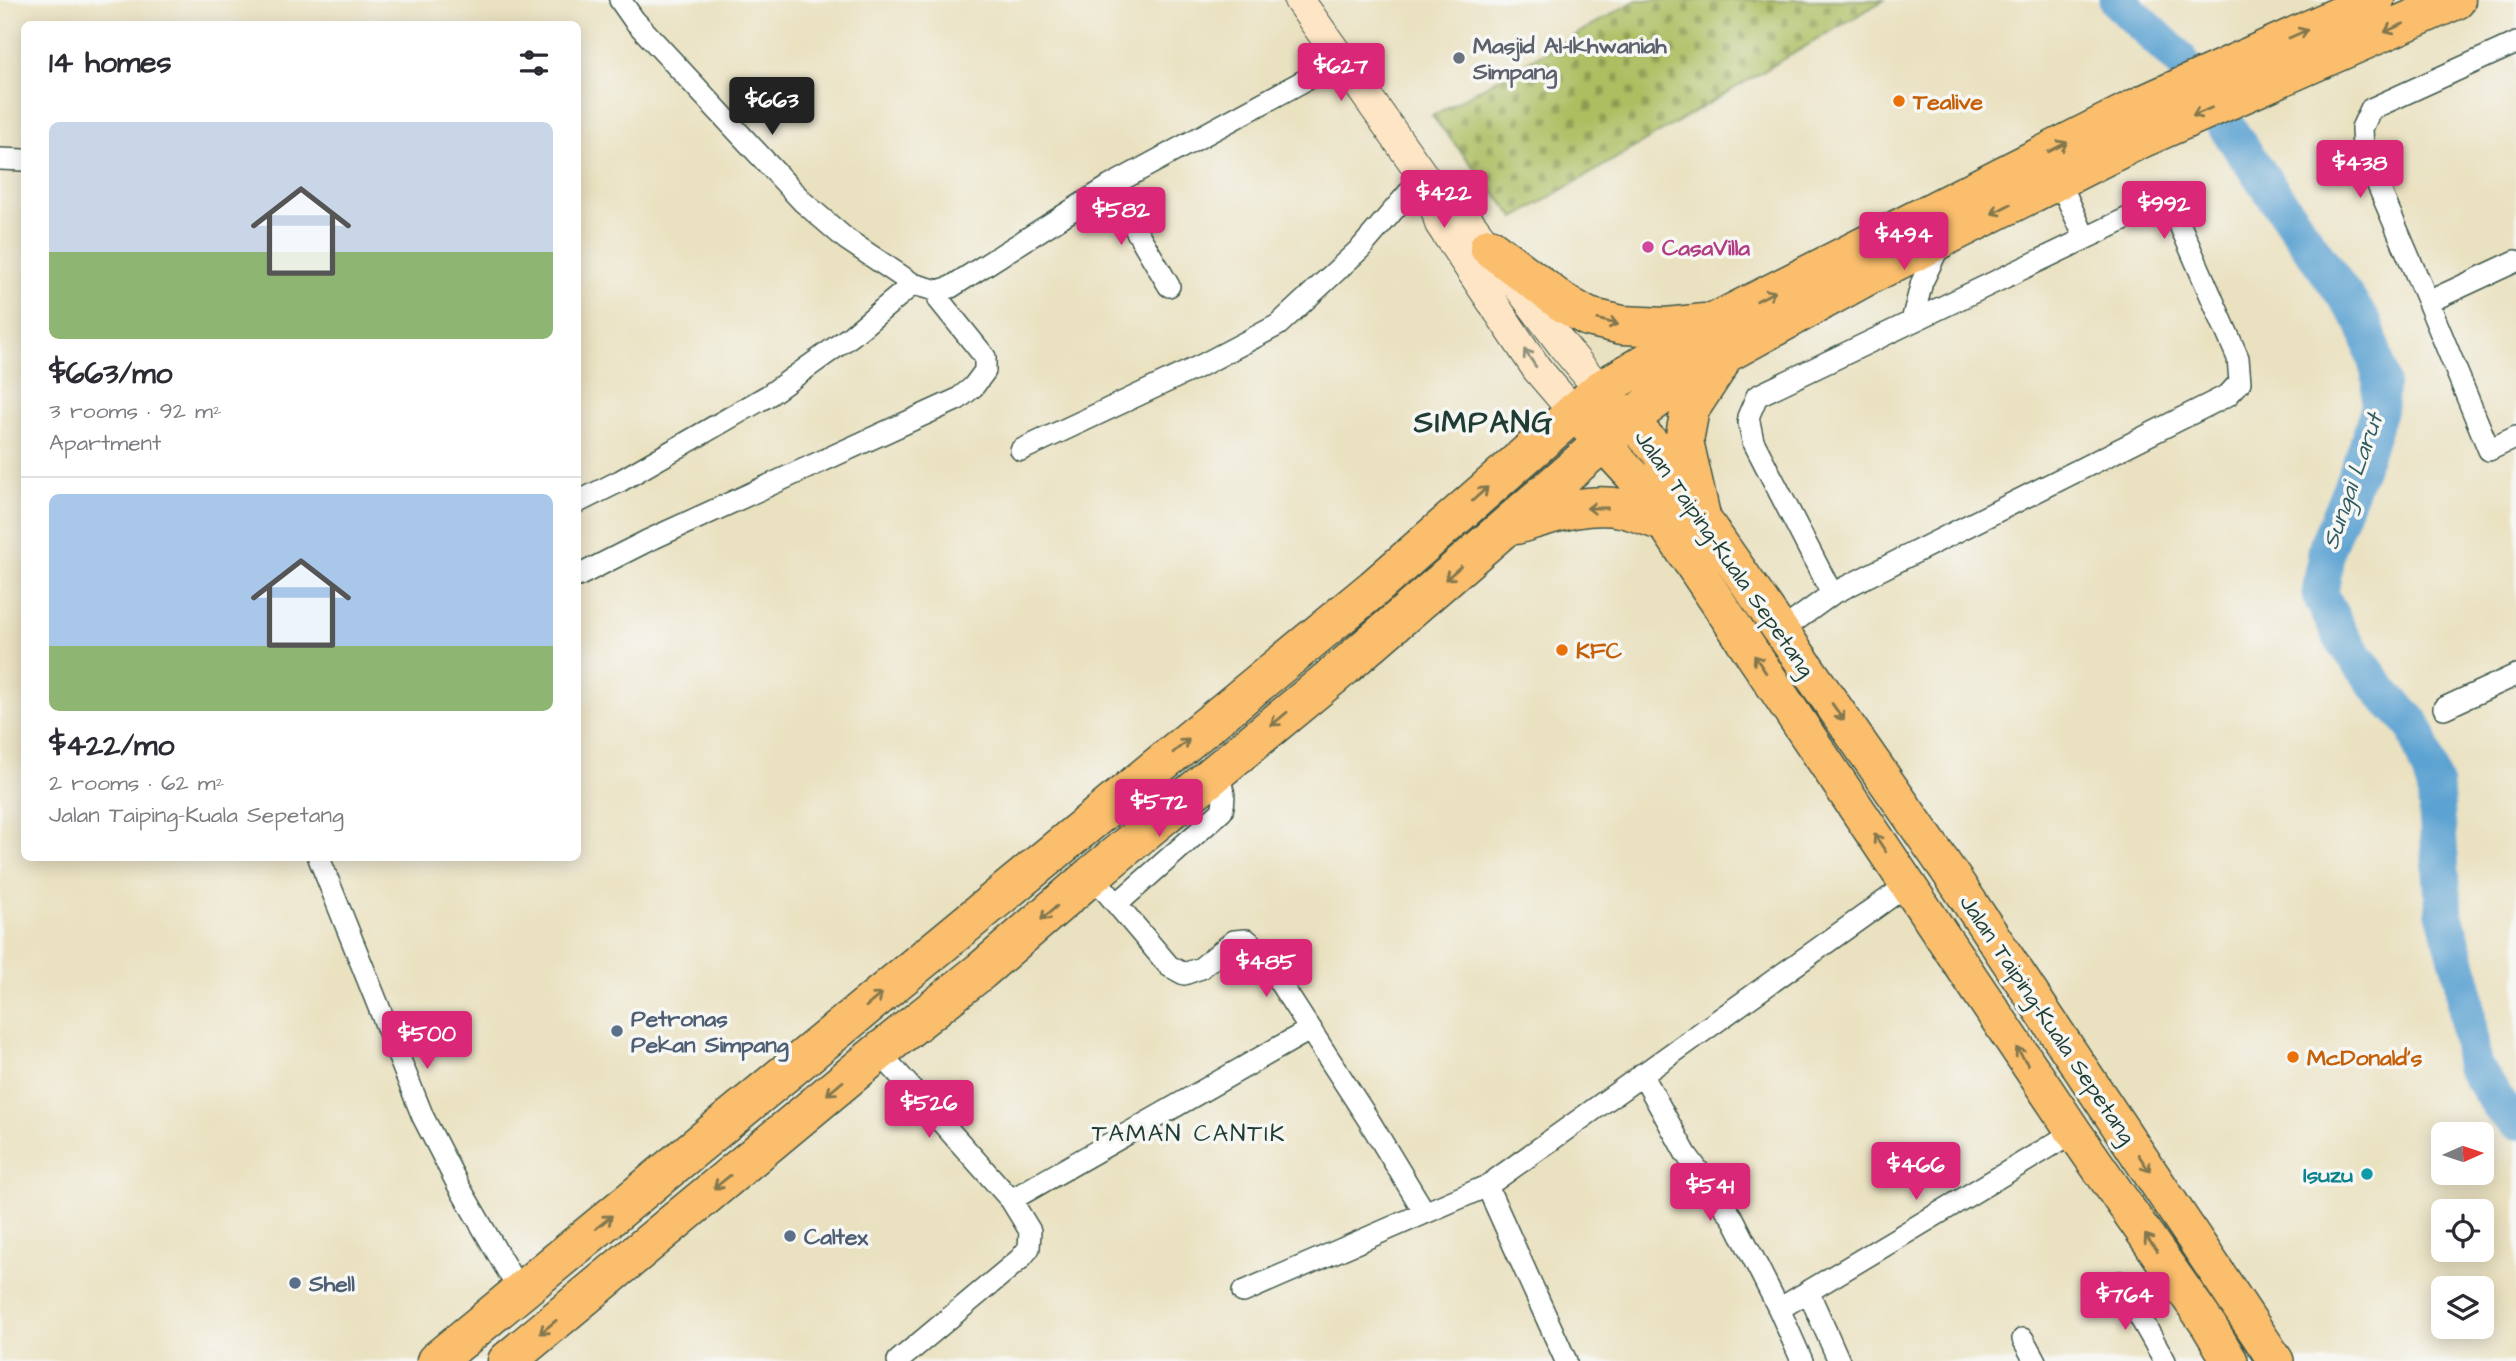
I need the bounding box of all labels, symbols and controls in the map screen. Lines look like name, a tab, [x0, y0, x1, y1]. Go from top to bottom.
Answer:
one-way arrow	[2383, 22, 2405, 35]
one-way arrow	[2287, 27, 2309, 40]
place label: Masjid Al-Ikhwaniah Simpang	[1472, 30, 1667, 89]
text: 14 homes	[49, 42, 172, 84]
pin: $627	[1300, 43, 1382, 103]
icon: filters	[515, 44, 553, 82]
text: $627	[1314, 50, 1368, 82]
marker: Masjid Al-Ikhwaniah Simpang	[1451, 50, 1467, 66]
pin: $663	[731, 78, 813, 137]
text: $663	[745, 84, 799, 116]
place label: Tealive	[1912, 86, 1984, 118]
marker: Tealive	[1891, 93, 1907, 109]
one-way arrow	[2192, 106, 2213, 119]
one-way arrow	[2047, 140, 2068, 154]
pin: $438	[2319, 140, 2401, 200]
text: $438	[2332, 147, 2388, 179]
icon: home	[238, 168, 364, 294]
pin: $422	[1403, 170, 1485, 230]
text: $422	[1417, 177, 1471, 209]
pin: $992	[2123, 182, 2205, 241]
pin: $582	[1080, 188, 1162, 247]
text: $992	[2138, 188, 2190, 220]
text: $582	[1092, 194, 1150, 226]
one-way arrow	[1991, 203, 2012, 217]
pin: $494	[1863, 212, 1945, 272]
text: $494	[1875, 219, 1933, 251]
place label: CasaVilla	[1662, 232, 1750, 264]
marker: CasaVilla	[1640, 239, 1656, 255]
one-way arrow	[1755, 288, 1776, 302]
one-way arrow	[1596, 316, 1619, 329]
one-way arrow	[1523, 349, 1537, 368]
text: $663/mo	[49, 353, 172, 395]
text: 3 rooms · 92 m²	[49, 395, 222, 427]
district label: SIMPANG	[1413, 402, 1554, 444]
water label: Sungai Larut	[2314, 407, 2394, 554]
street label: Jalan Taiping-Kuala Sepetang	[1626, 424, 1822, 684]
text: Apartment	[49, 427, 161, 459]
one-way arrow	[1470, 486, 1488, 502]
one-way arrow	[1586, 501, 1609, 515]
icon: home	[238, 540, 364, 666]
one-way arrow	[1444, 565, 1462, 581]
place label: KFC	[1576, 635, 1623, 667]
marker: KFC	[1554, 642, 1570, 658]
one-way arrow	[1753, 655, 1767, 674]
one-way arrow	[1831, 702, 1845, 721]
one-way arrow	[1270, 711, 1288, 727]
text: $422/mo	[49, 725, 174, 767]
one-way arrow	[1172, 739, 1190, 754]
text: 2 rooms · 62 m²	[49, 767, 224, 799]
pin: $572	[1118, 780, 1200, 839]
text: $572	[1131, 786, 1187, 818]
text: Jalan Taiping-Kuala Sepetang	[49, 799, 344, 831]
one-way arrow	[1873, 834, 1887, 853]
street label: Jalan Taiping-Kuala Sepetang	[1951, 888, 2143, 1151]
one-way arrow	[1040, 905, 1058, 921]
pin: $485	[1225, 940, 1307, 999]
text: $485	[1236, 946, 1296, 978]
one-way arrow	[865, 992, 883, 1007]
place label: Petronas Pekan Simpang	[631, 1003, 789, 1062]
pin: $500	[386, 1012, 468, 1071]
text: $500	[398, 1018, 456, 1050]
marker: Petronas Pekan Simpang	[609, 1023, 625, 1039]
place label: McDonald's	[2307, 1042, 2423, 1074]
one-way arrow	[2015, 1047, 2029, 1066]
marker: McDonald's	[2285, 1049, 2301, 1065]
one-way arrow	[826, 1080, 844, 1096]
pin: $526	[888, 1080, 970, 1140]
text: $526	[901, 1087, 957, 1119]
district label: TAMAN CANTIK	[1092, 1117, 1286, 1151]
north arrow	[2431, 1122, 2494, 1185]
map controls	[2431, 1122, 2494, 1339]
pin: $466	[1875, 1142, 1957, 1202]
text: $466	[1887, 1149, 1945, 1181]
one-way arrow	[2138, 1152, 2152, 1172]
place label: Isuzu	[2303, 1159, 2353, 1191]
pin: $541	[1669, 1164, 1751, 1223]
marker: Isuzu	[2359, 1166, 2375, 1182]
text: $541	[1686, 1170, 1734, 1202]
one-way arrow	[713, 1175, 731, 1190]
button: locate	[2431, 1199, 2494, 1262]
one-way arrow	[595, 1214, 613, 1230]
place label: Caltex	[804, 1221, 869, 1253]
marker: Caltex	[782, 1228, 798, 1244]
one-way arrow	[2144, 1234, 2158, 1253]
place label: Shell	[308, 1268, 355, 1300]
pin: $764	[2084, 1272, 2166, 1332]
marker: Shell	[287, 1275, 303, 1291]
button: layers	[2431, 1276, 2494, 1339]
text: $764	[2096, 1279, 2154, 1311]
one-way arrow	[540, 1319, 558, 1335]

